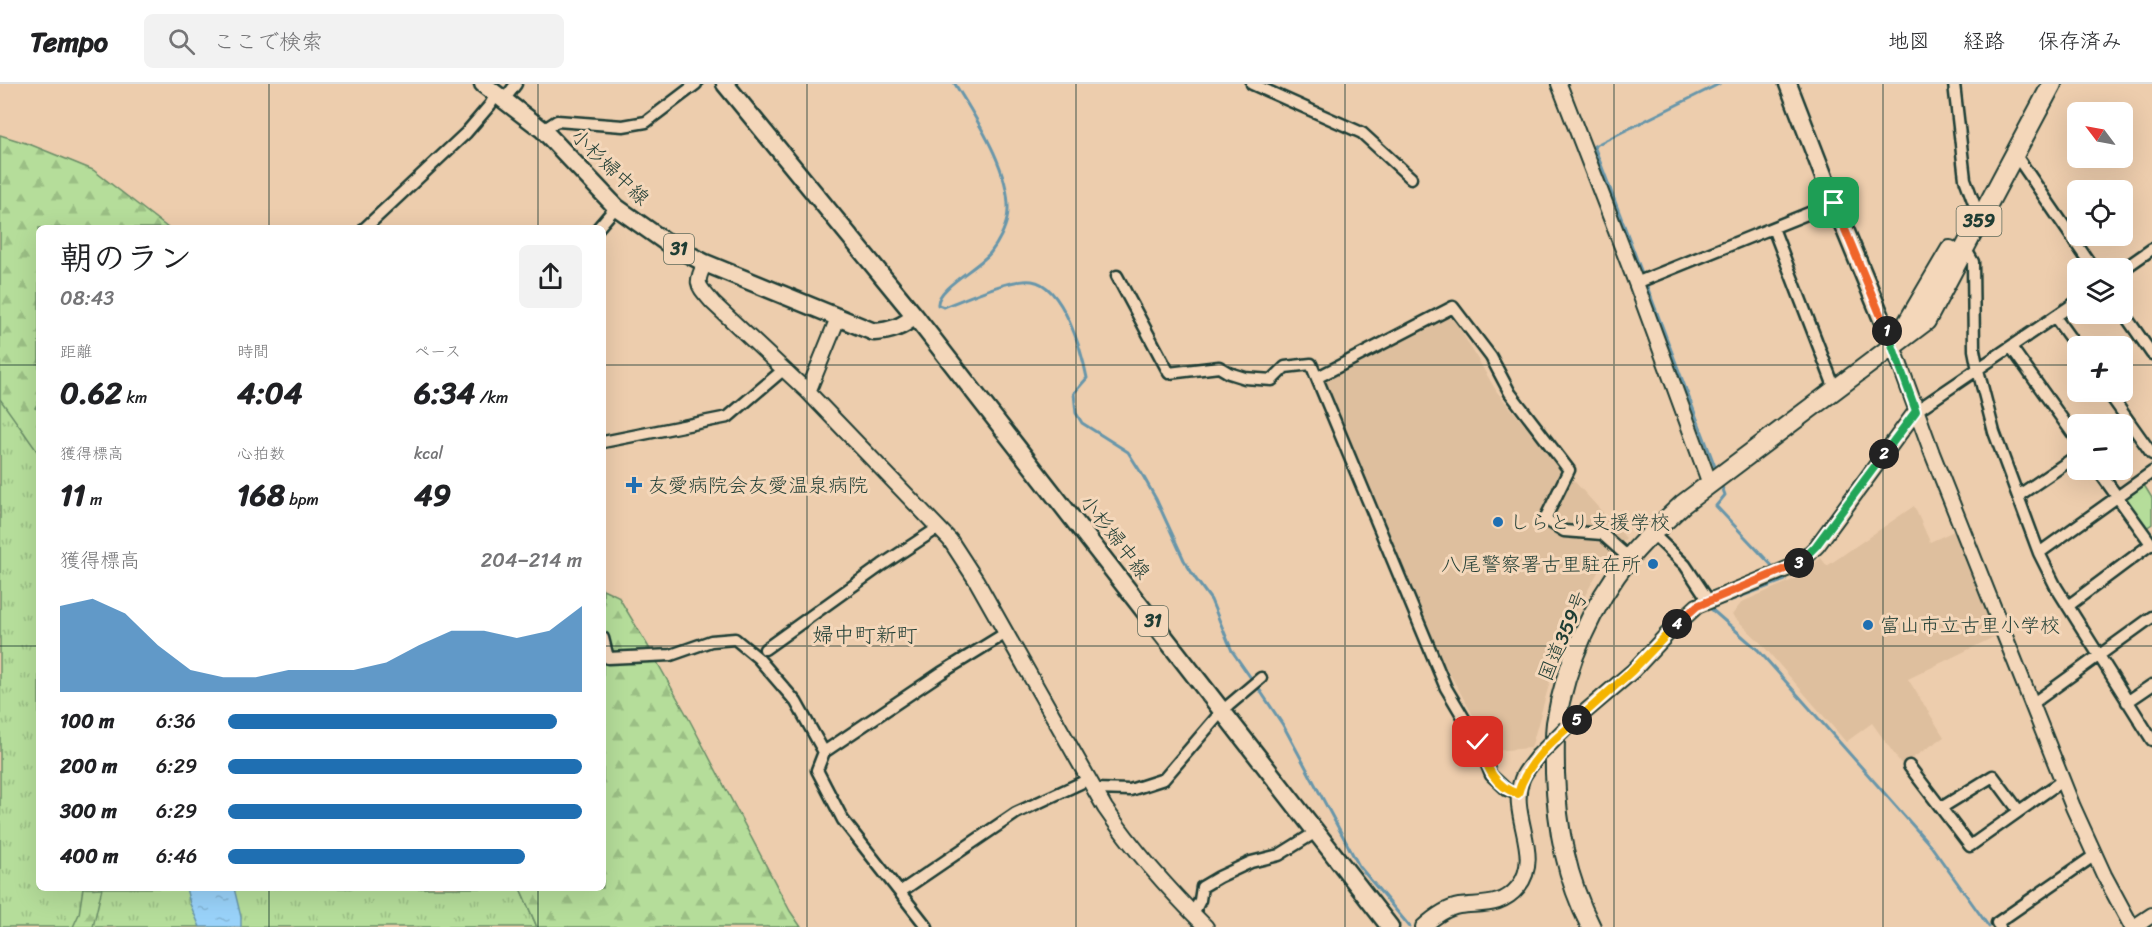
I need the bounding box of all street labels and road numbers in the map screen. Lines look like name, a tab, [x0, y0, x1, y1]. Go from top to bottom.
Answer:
street label: 小杉婦中線	[562, 120, 658, 214]
road number: 359	[1956, 206, 2002, 236]
road number: 31	[664, 234, 694, 264]
street label: 小杉婦中線	[1070, 487, 1160, 587]
street label: 国道359号	[1528, 585, 1598, 687]
road number: 31	[1138, 606, 1168, 636]

